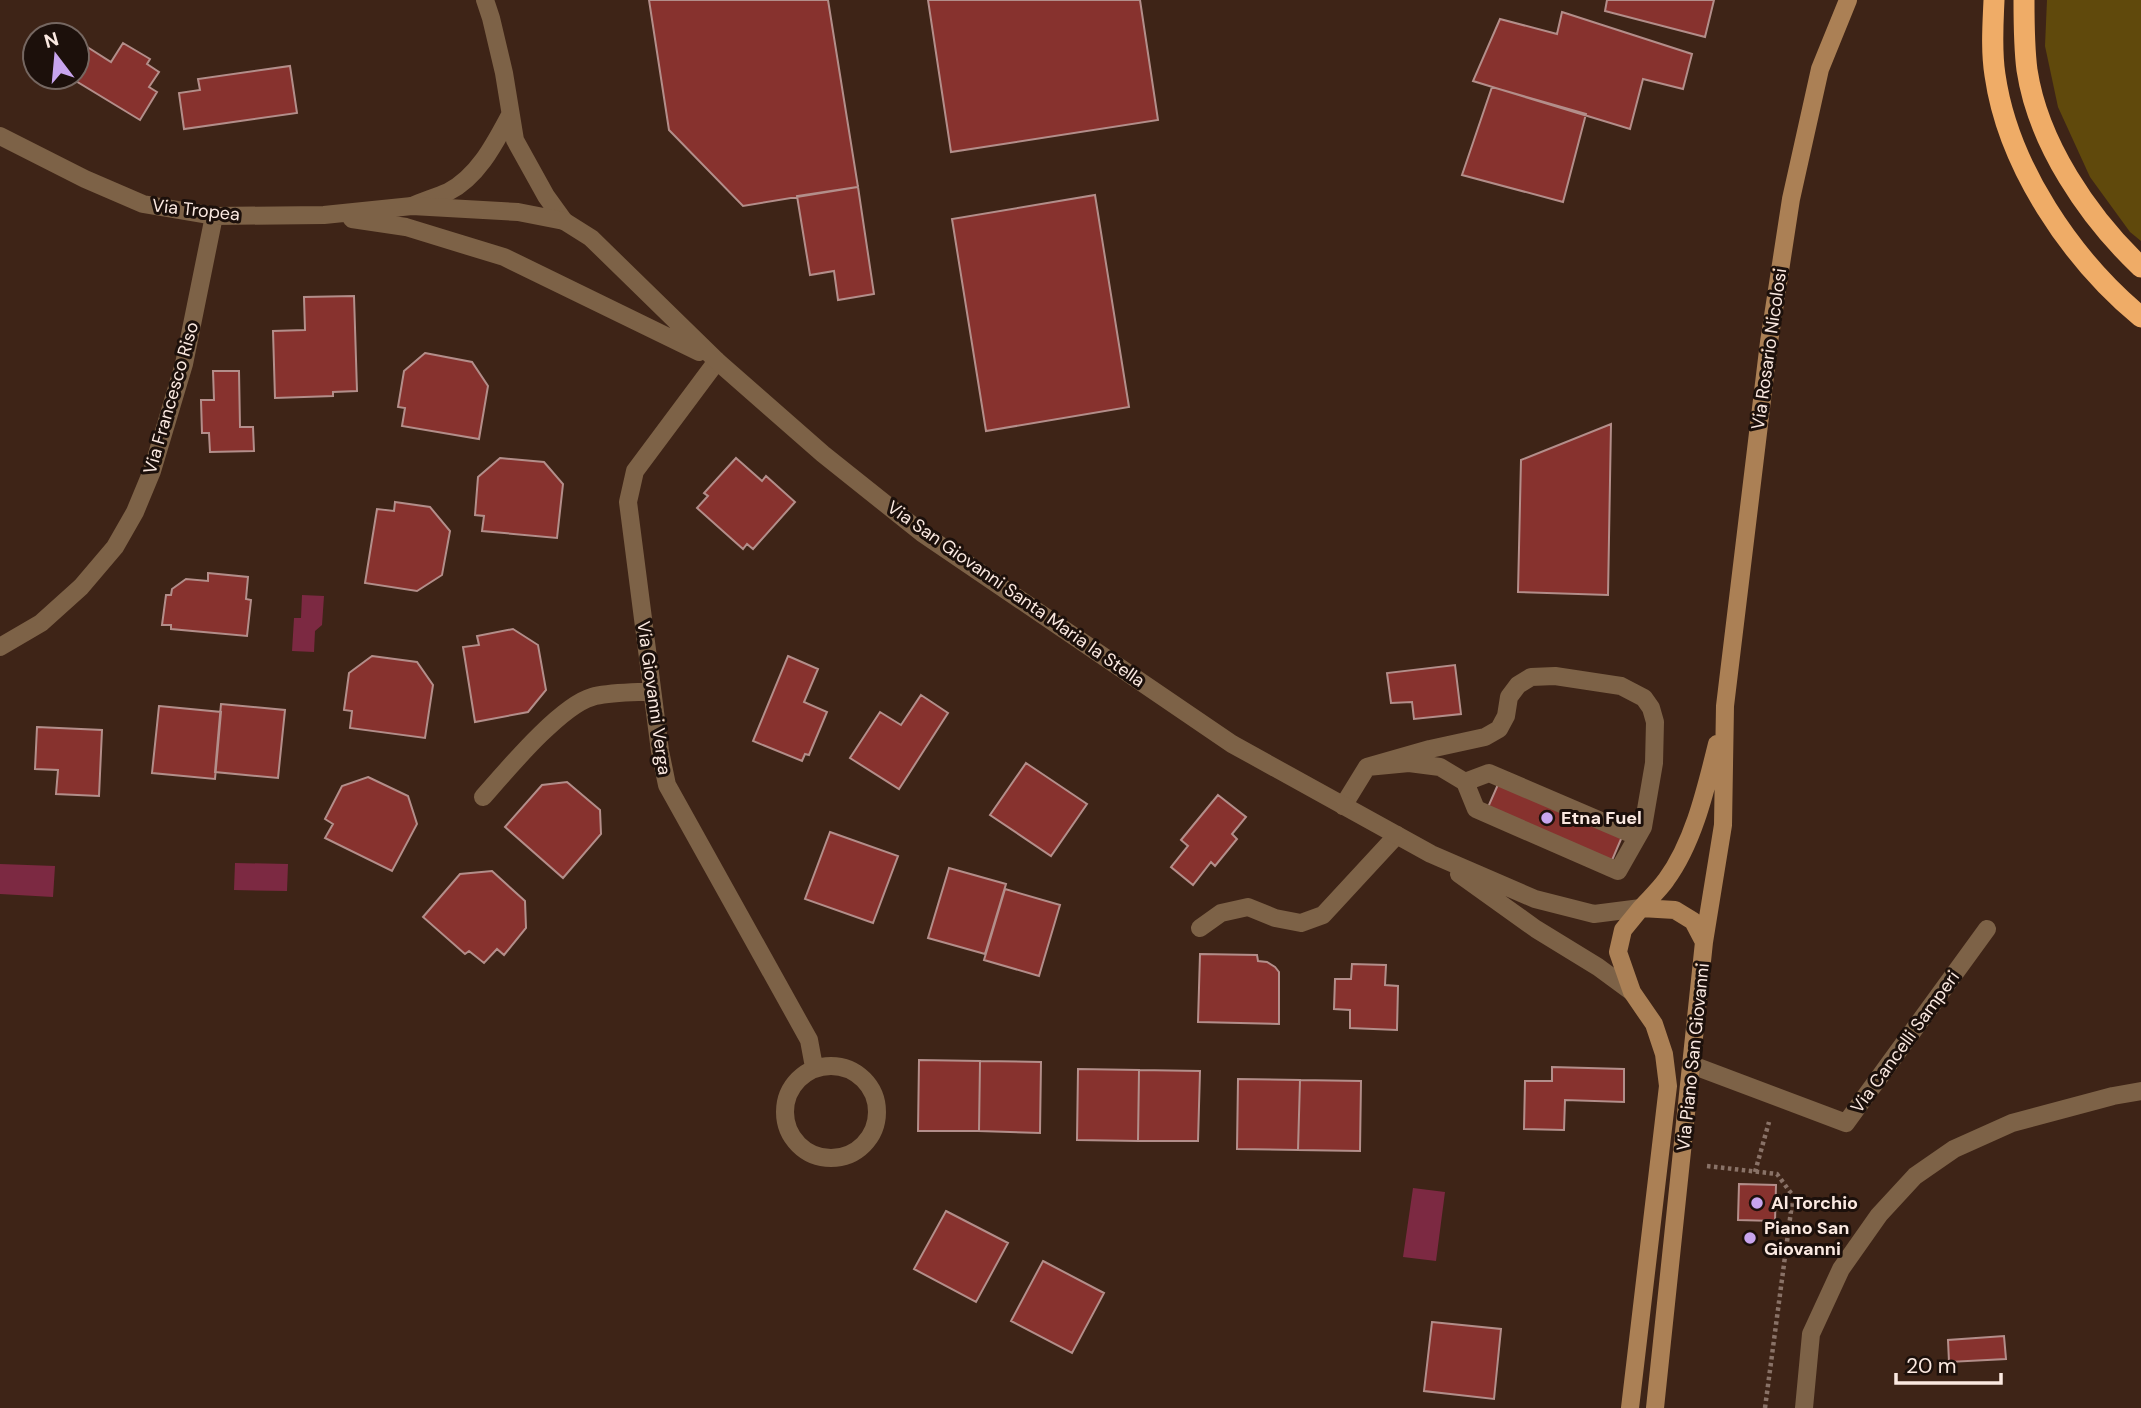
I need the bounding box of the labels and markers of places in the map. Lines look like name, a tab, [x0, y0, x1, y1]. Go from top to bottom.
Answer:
place label: Etna Fuel	[1561, 806, 1642, 830]
marker: Etna Fuel	[1539, 810, 1555, 826]
place label: Al Torchio	[1771, 1191, 1858, 1215]
marker: Al Torchio	[1749, 1195, 1765, 1211]
place label: Piano San Giovanni	[1764, 1216, 1849, 1261]
marker: Piano San Giovanni	[1742, 1230, 1758, 1246]

